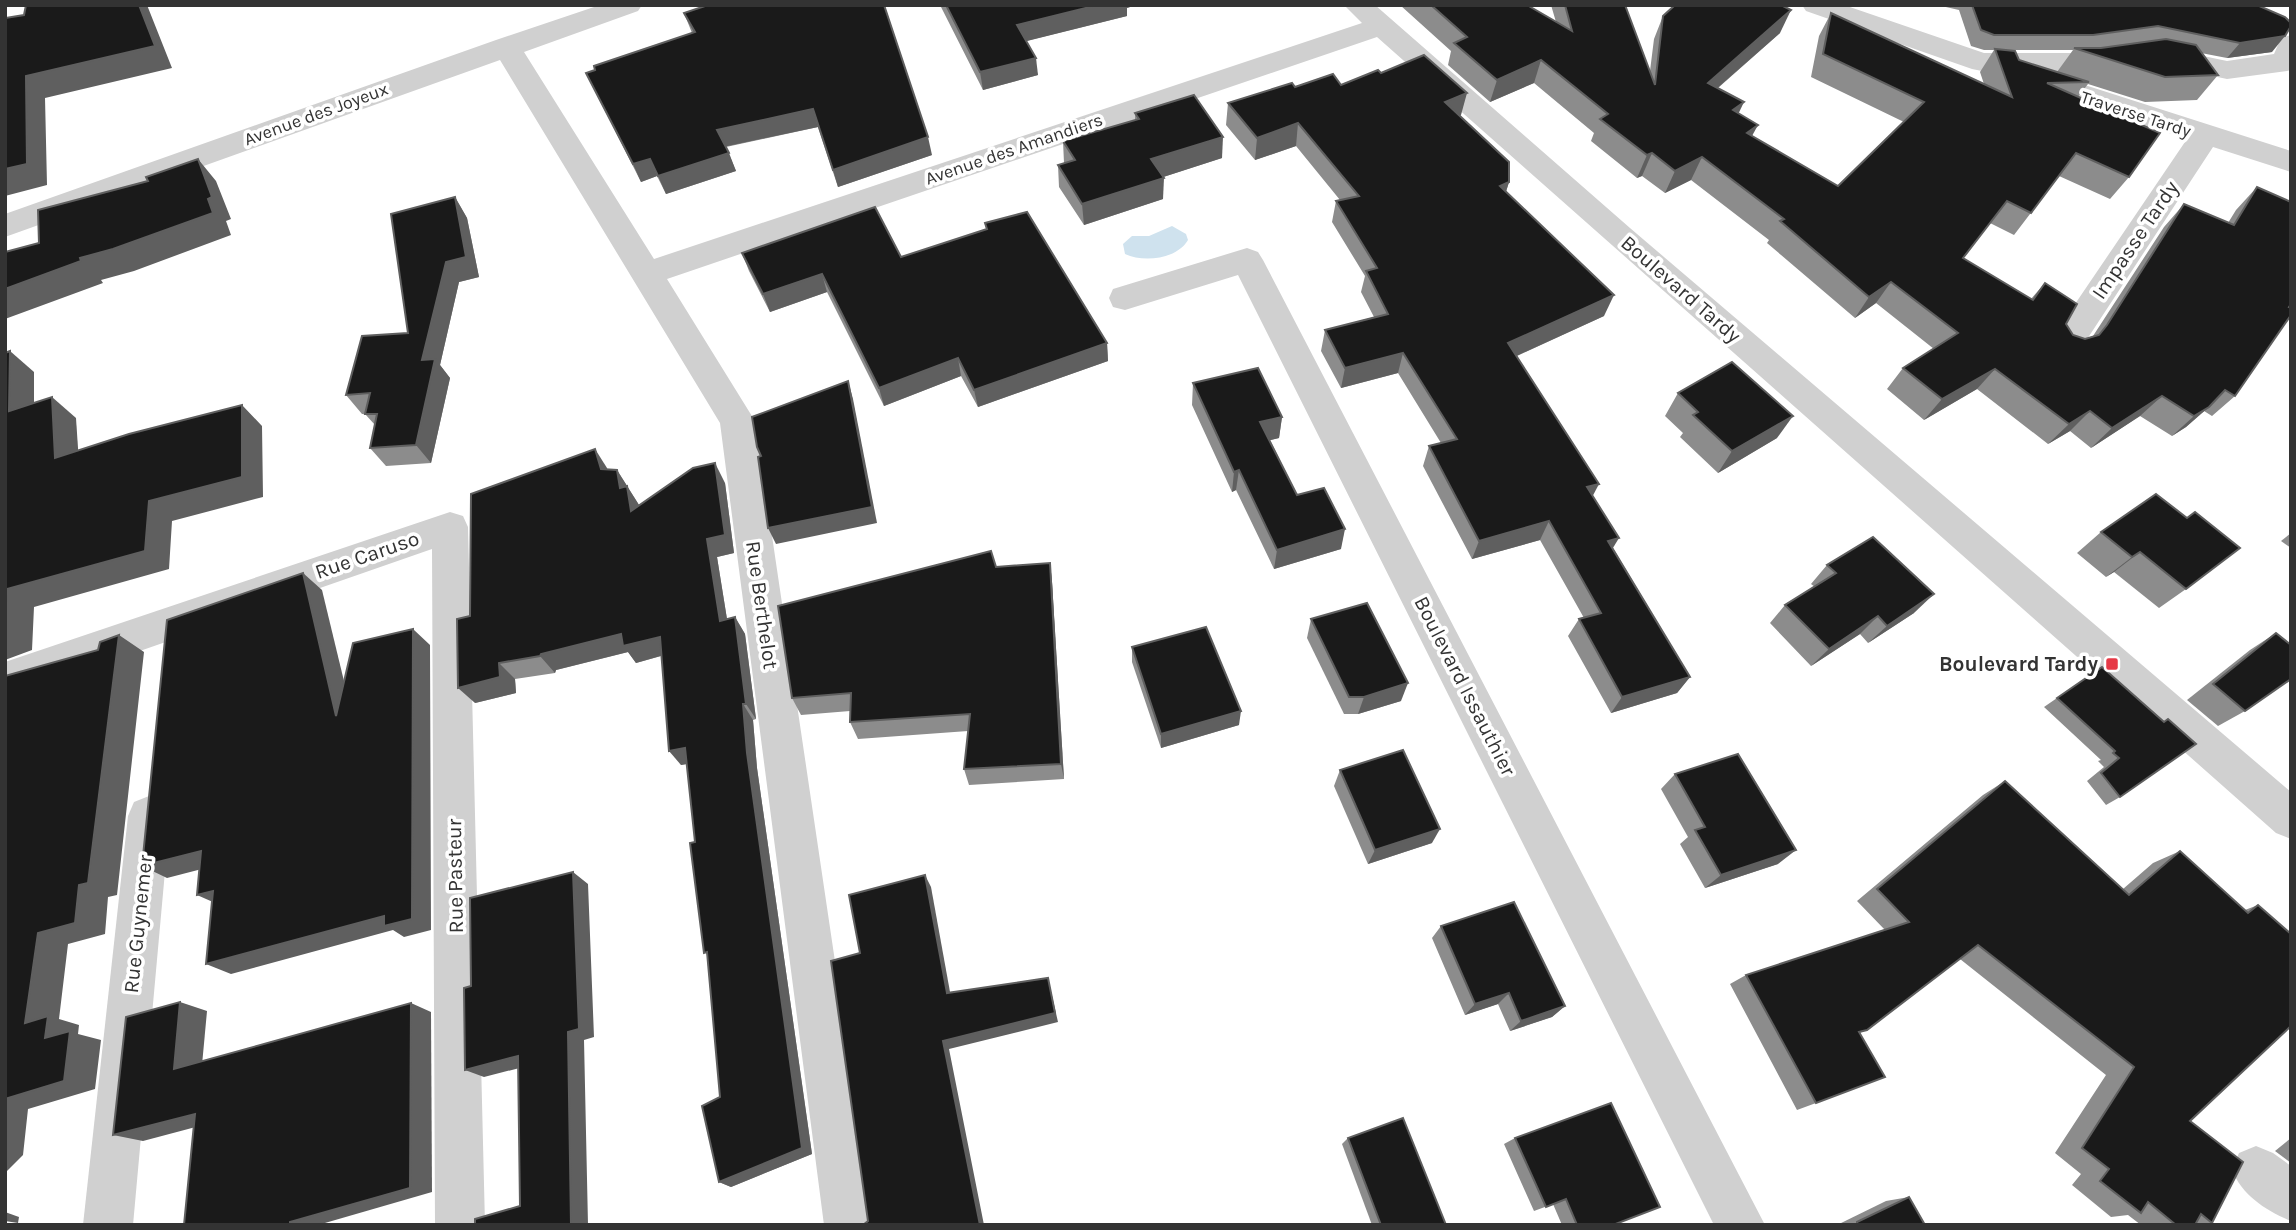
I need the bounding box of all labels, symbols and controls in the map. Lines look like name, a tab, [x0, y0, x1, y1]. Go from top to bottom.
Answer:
street label: Avenue des Joyeux	[241, 78, 391, 150]
street label: Traverse Tardy	[2078, 86, 2195, 142]
street label: Avenue des Amandiers	[922, 108, 1106, 190]
street label: Impasse Tardy	[2087, 176, 2183, 304]
street label: Boulevard Tardy	[1616, 230, 1746, 348]
street label: Rue Caruso	[312, 526, 422, 584]
street label: Rue Berthelot	[741, 539, 783, 671]
street label: Boulevard Issauthier	[1409, 592, 1521, 780]
place label: Boulevard Tardy	[1939, 652, 2098, 676]
marker: Boulevard Tardy	[2104, 656, 2120, 672]
street label: Rue Pasteur	[442, 818, 468, 933]
street label: Rue Guynemer	[119, 853, 157, 994]

